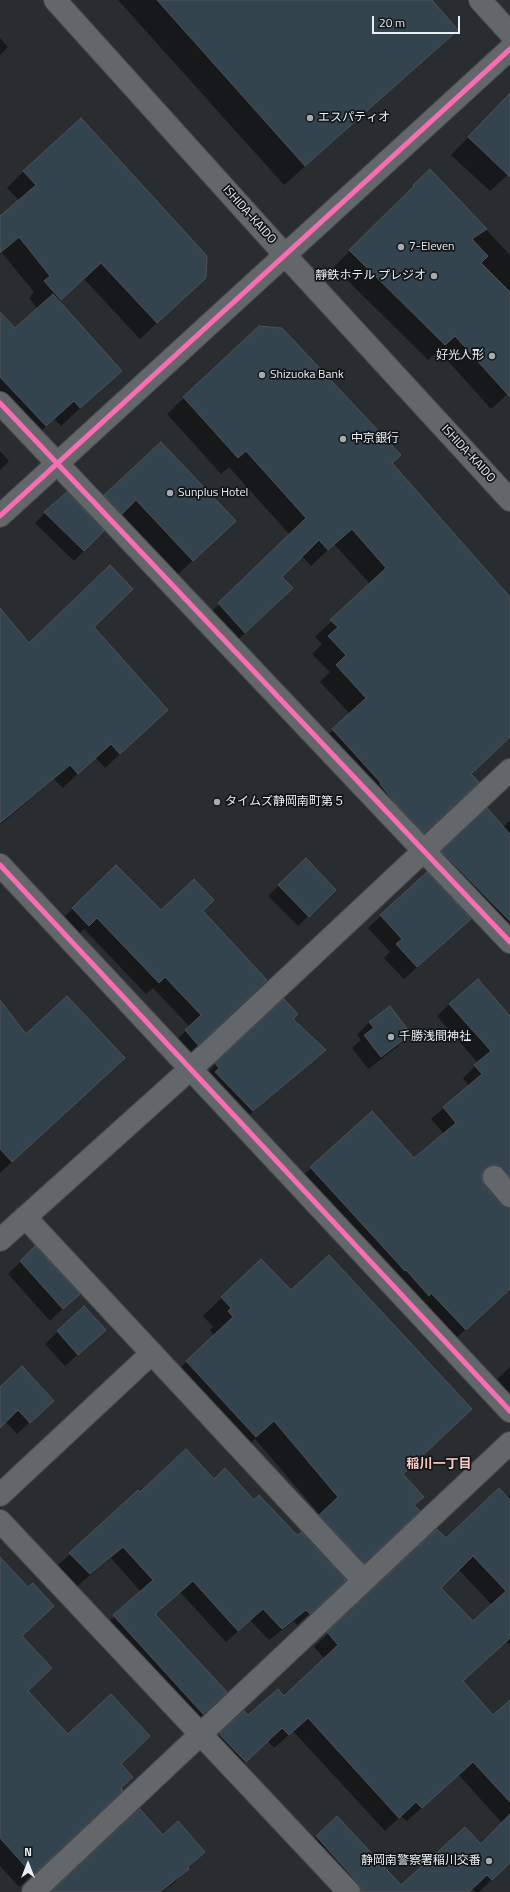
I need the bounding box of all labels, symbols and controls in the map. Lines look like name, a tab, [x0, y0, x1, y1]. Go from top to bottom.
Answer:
scale bar	[374, 8, 462, 34]
text: 20 m	[379, 13, 405, 32]
place label: エスパティオ	[318, 111, 390, 125]
marker: エスパティオ	[305, 113, 315, 123]
street label: ISHIDA-KAIDO	[219, 183, 279, 247]
place label: 7-Eleven	[409, 240, 455, 254]
marker: 7-Eleven	[396, 242, 406, 252]
place label: 靜鉄ホテル プレジオ	[315, 269, 426, 283]
marker: 靜鉄ホテル プレジオ	[429, 271, 439, 281]
place label: 好光人形	[436, 349, 484, 363]
marker: 好光人形	[487, 351, 497, 361]
place label: Shizuoka Bank	[270, 368, 344, 382]
marker: Shizuoka Bank	[257, 370, 267, 380]
street label: ISHIDA-KAIDO	[438, 422, 498, 486]
place label: 中京銀行	[351, 432, 399, 446]
marker: 中京銀行	[338, 434, 348, 444]
place label: Sunplus Hotel	[178, 486, 248, 500]
marker: Sunplus Hotel	[165, 488, 175, 498]
place label: タイムズ静岡南町第５	[225, 795, 345, 809]
marker: タイムズ静岡南町第５	[212, 797, 222, 807]
place label: 千勝浅間神社	[399, 1030, 471, 1044]
marker: 千勝浅間神社	[386, 1032, 396, 1042]
district label: 稲川一丁目	[407, 1457, 471, 1473]
north arrow	[8, 1844, 48, 1884]
text: N	[24, 1844, 32, 1860]
place label: 静岡南警察署稲川交番	[361, 1854, 481, 1868]
marker: 静岡南警察署稲川交番	[484, 1856, 494, 1866]

